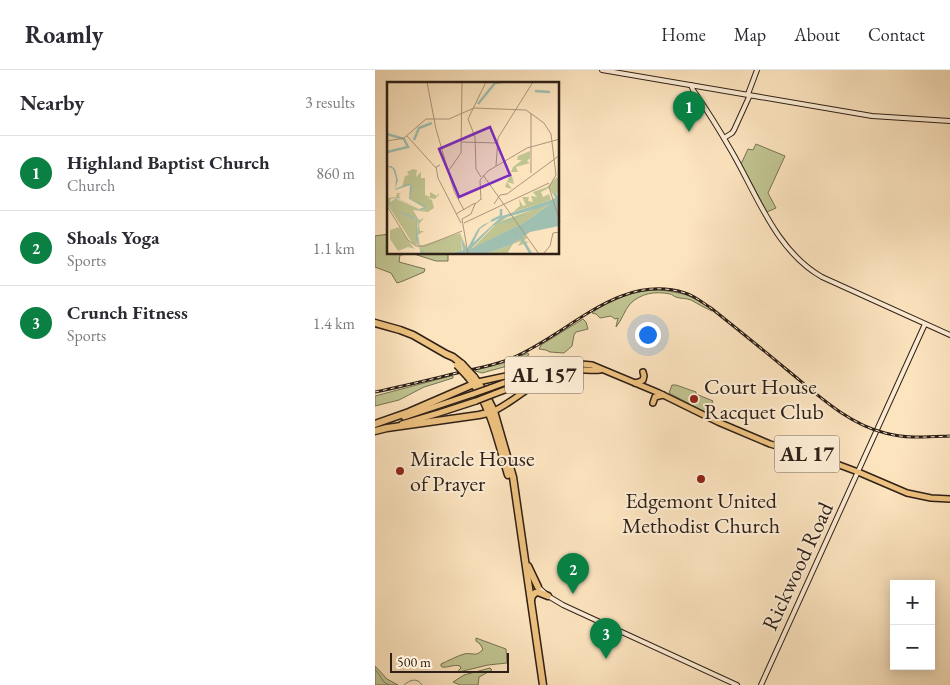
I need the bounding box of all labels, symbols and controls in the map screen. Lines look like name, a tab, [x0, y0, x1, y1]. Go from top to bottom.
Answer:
text: Roamly	[25, 19, 103, 50]
text: Home	[661, 23, 706, 46]
text: Map	[734, 23, 766, 46]
text: About	[794, 23, 840, 46]
text: Contact	[868, 23, 925, 46]
inset map	[387, 82, 560, 255]
text: Nearby	[20, 89, 84, 116]
pin: 1	[673, 91, 705, 132]
text: 3 results	[305, 92, 355, 113]
text: Highland Baptist Church	[67, 150, 270, 175]
text: 1	[32, 163, 40, 184]
text: 860 m	[316, 163, 355, 184]
text: Church	[67, 175, 115, 196]
text: Shoals Yoga	[67, 225, 159, 250]
text: 2	[32, 238, 40, 259]
text: 1.1 km	[313, 238, 355, 259]
text: Sports	[67, 250, 106, 271]
text: Crunch Fitness	[67, 300, 188, 325]
text: 3	[32, 313, 40, 334]
text: 1.4 km	[313, 313, 355, 334]
your location	[635, 322, 661, 348]
text: Sports	[67, 325, 106, 346]
road number: AL 157	[505, 356, 583, 394]
place label: Court House Racquet Club	[704, 372, 824, 426]
marker: Court House Racquet Club	[688, 393, 700, 405]
road number: AL 17	[775, 436, 839, 472]
place label: Miracle House of Prayer	[410, 444, 535, 498]
marker: Miracle House of Prayer	[394, 465, 406, 477]
marker: Edgemont United Methodist Church	[695, 473, 707, 485]
place label: Edgemont United Methodist Church	[622, 486, 780, 540]
street label: Rickwood Road	[755, 497, 840, 635]
pin: 2	[557, 553, 589, 594]
map controls	[890, 580, 935, 670]
button: +	[890, 580, 935, 625]
pin: 3	[590, 618, 622, 659]
button: −	[890, 625, 935, 670]
scale bar	[390, 650, 509, 673]
text: 500 m	[397, 653, 431, 671]

